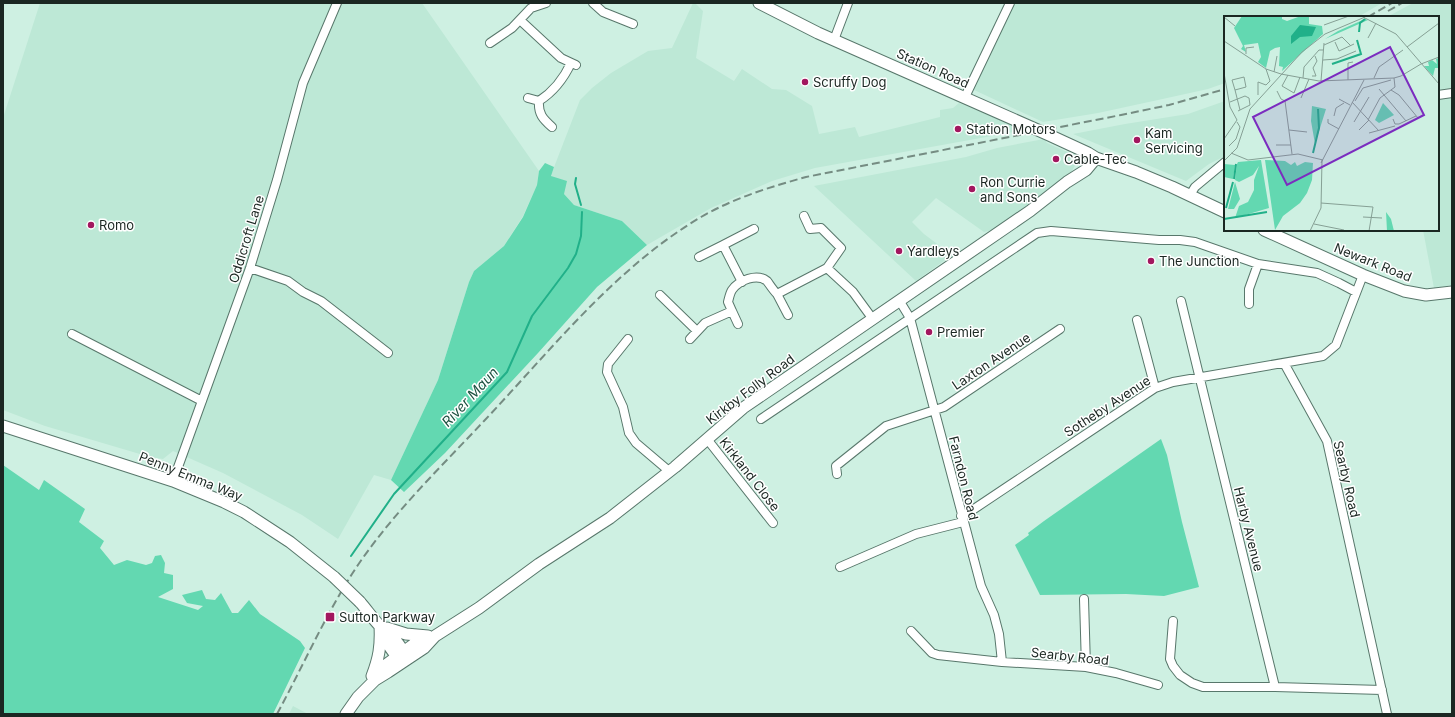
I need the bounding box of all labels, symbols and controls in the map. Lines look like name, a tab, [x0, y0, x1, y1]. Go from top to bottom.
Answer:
inset map	[1224, 16, 1439, 231]
street label: Station Road	[894, 45, 972, 91]
place label: Scruffy Dog	[813, 74, 887, 90]
marker: Scruffy Dog	[800, 77, 810, 87]
place label: Station Motors	[966, 121, 1056, 137]
marker: Station Motors	[953, 124, 963, 134]
place label: Kam Servicing	[1145, 125, 1203, 156]
marker: Kam Servicing	[1132, 135, 1142, 145]
place label: Cable-Tec	[1064, 151, 1127, 167]
marker: Cable-Tec	[1051, 154, 1061, 164]
place label: Ron Currie and Sons	[980, 174, 1045, 205]
marker: Ron Currie and Sons	[967, 184, 977, 194]
street label: Oddicroft Lane	[225, 193, 267, 285]
place label: Romo	[99, 217, 134, 233]
marker: Romo	[86, 220, 96, 230]
street label: Newark Road	[1332, 239, 1414, 285]
place label: Yardleys	[907, 243, 960, 259]
marker: Yardleys	[894, 246, 904, 256]
place label: The Junction	[1159, 253, 1239, 269]
marker: The Junction	[1146, 256, 1156, 266]
place label: Premier	[937, 324, 985, 340]
marker: Premier	[924, 327, 934, 337]
street label: Laxton Avenue	[949, 329, 1033, 393]
street label: Kirkby Folly Road	[703, 351, 797, 427]
water label: River Maun	[438, 363, 501, 430]
street label: Sotheby Avenue	[1061, 372, 1153, 440]
street label: Kirkland Close	[716, 434, 784, 514]
street label: Farndon Road	[946, 434, 982, 522]
street label: Searby Road	[1330, 439, 1364, 519]
street label: Penny Emma Way	[137, 448, 245, 504]
street label: Harby Avenue	[1231, 485, 1267, 573]
place label: Sutton Parkway	[339, 609, 435, 625]
marker: Sutton Parkway	[324, 611, 336, 623]
street label: Searby Road	[1030, 644, 1110, 668]

